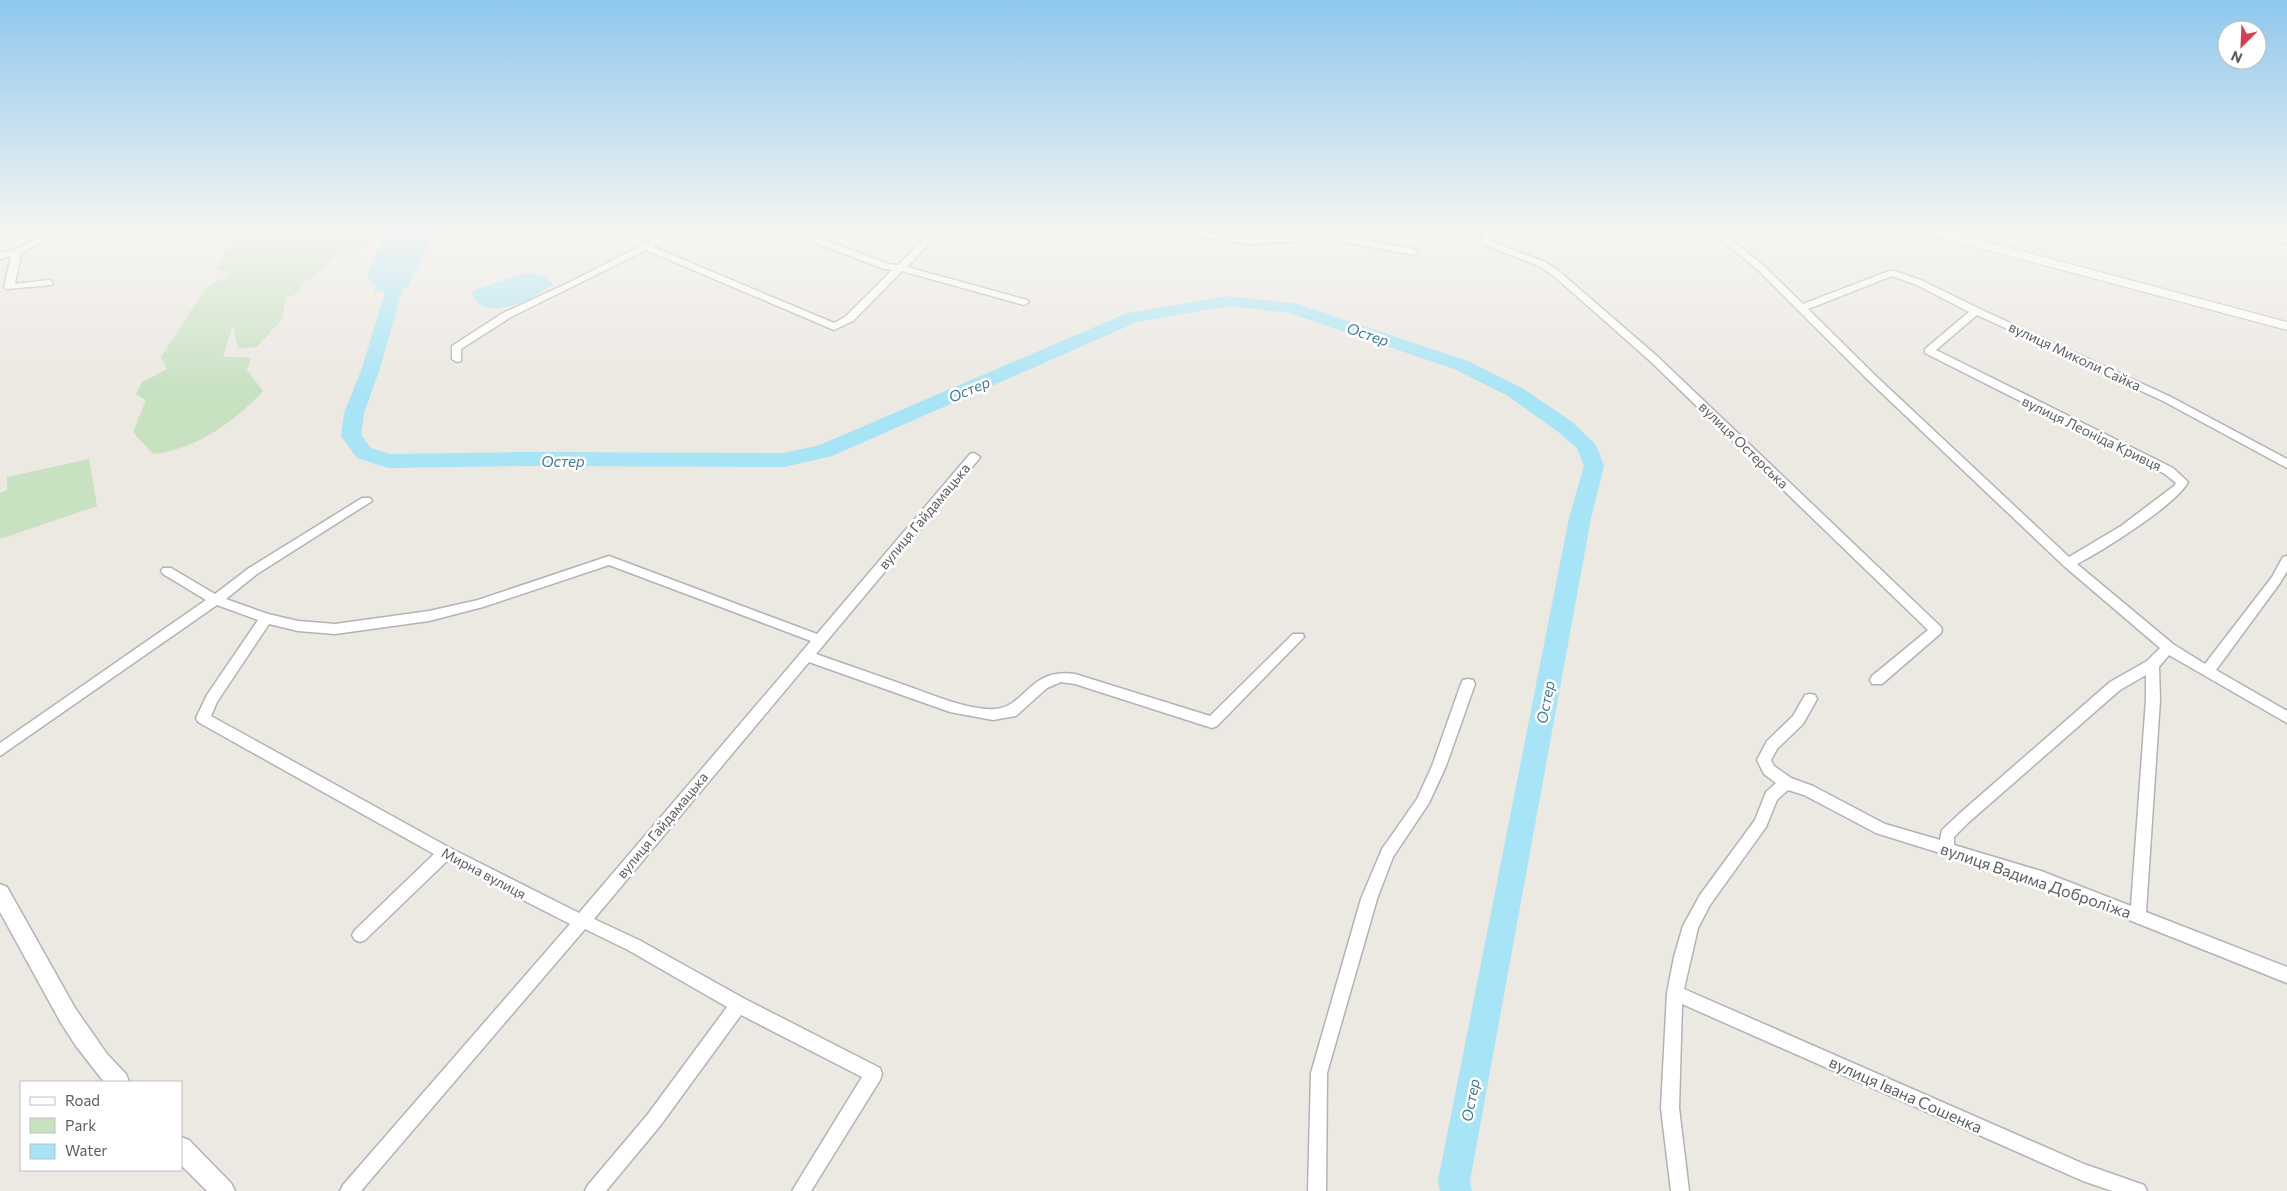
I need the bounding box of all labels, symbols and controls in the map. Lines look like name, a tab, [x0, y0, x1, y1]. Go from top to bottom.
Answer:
north arrow	[2217, 20, 2267, 70]
text: N	[2228, 47, 2245, 67]
water label: Остер	[1345, 318, 1392, 350]
street label: вулиця Миколи Сайка	[2006, 318, 2144, 394]
water label: Остер	[946, 372, 993, 406]
street label: вулиця Леоніда Кривця	[2020, 392, 2164, 474]
street label: вулиця Остерська	[1696, 398, 1792, 492]
water label: Остер	[541, 452, 585, 470]
street label: вулиця Гайдамацька	[875, 460, 973, 572]
water label: Остер	[1532, 679, 1558, 725]
street label: вулиця Гайдамацька	[613, 769, 711, 881]
street label: вулиця Вадима Доброліжа	[1938, 838, 2134, 922]
street label: Мирна вулиця	[439, 844, 529, 902]
street label: вулиця Івана Сошенка	[1827, 1052, 1985, 1136]
water label: Остер	[1457, 1077, 1483, 1123]
legend	[20, 1081, 182, 1171]
text: Road	[65, 1091, 100, 1109]
text: Park	[65, 1116, 96, 1134]
text: Water	[65, 1141, 107, 1159]

